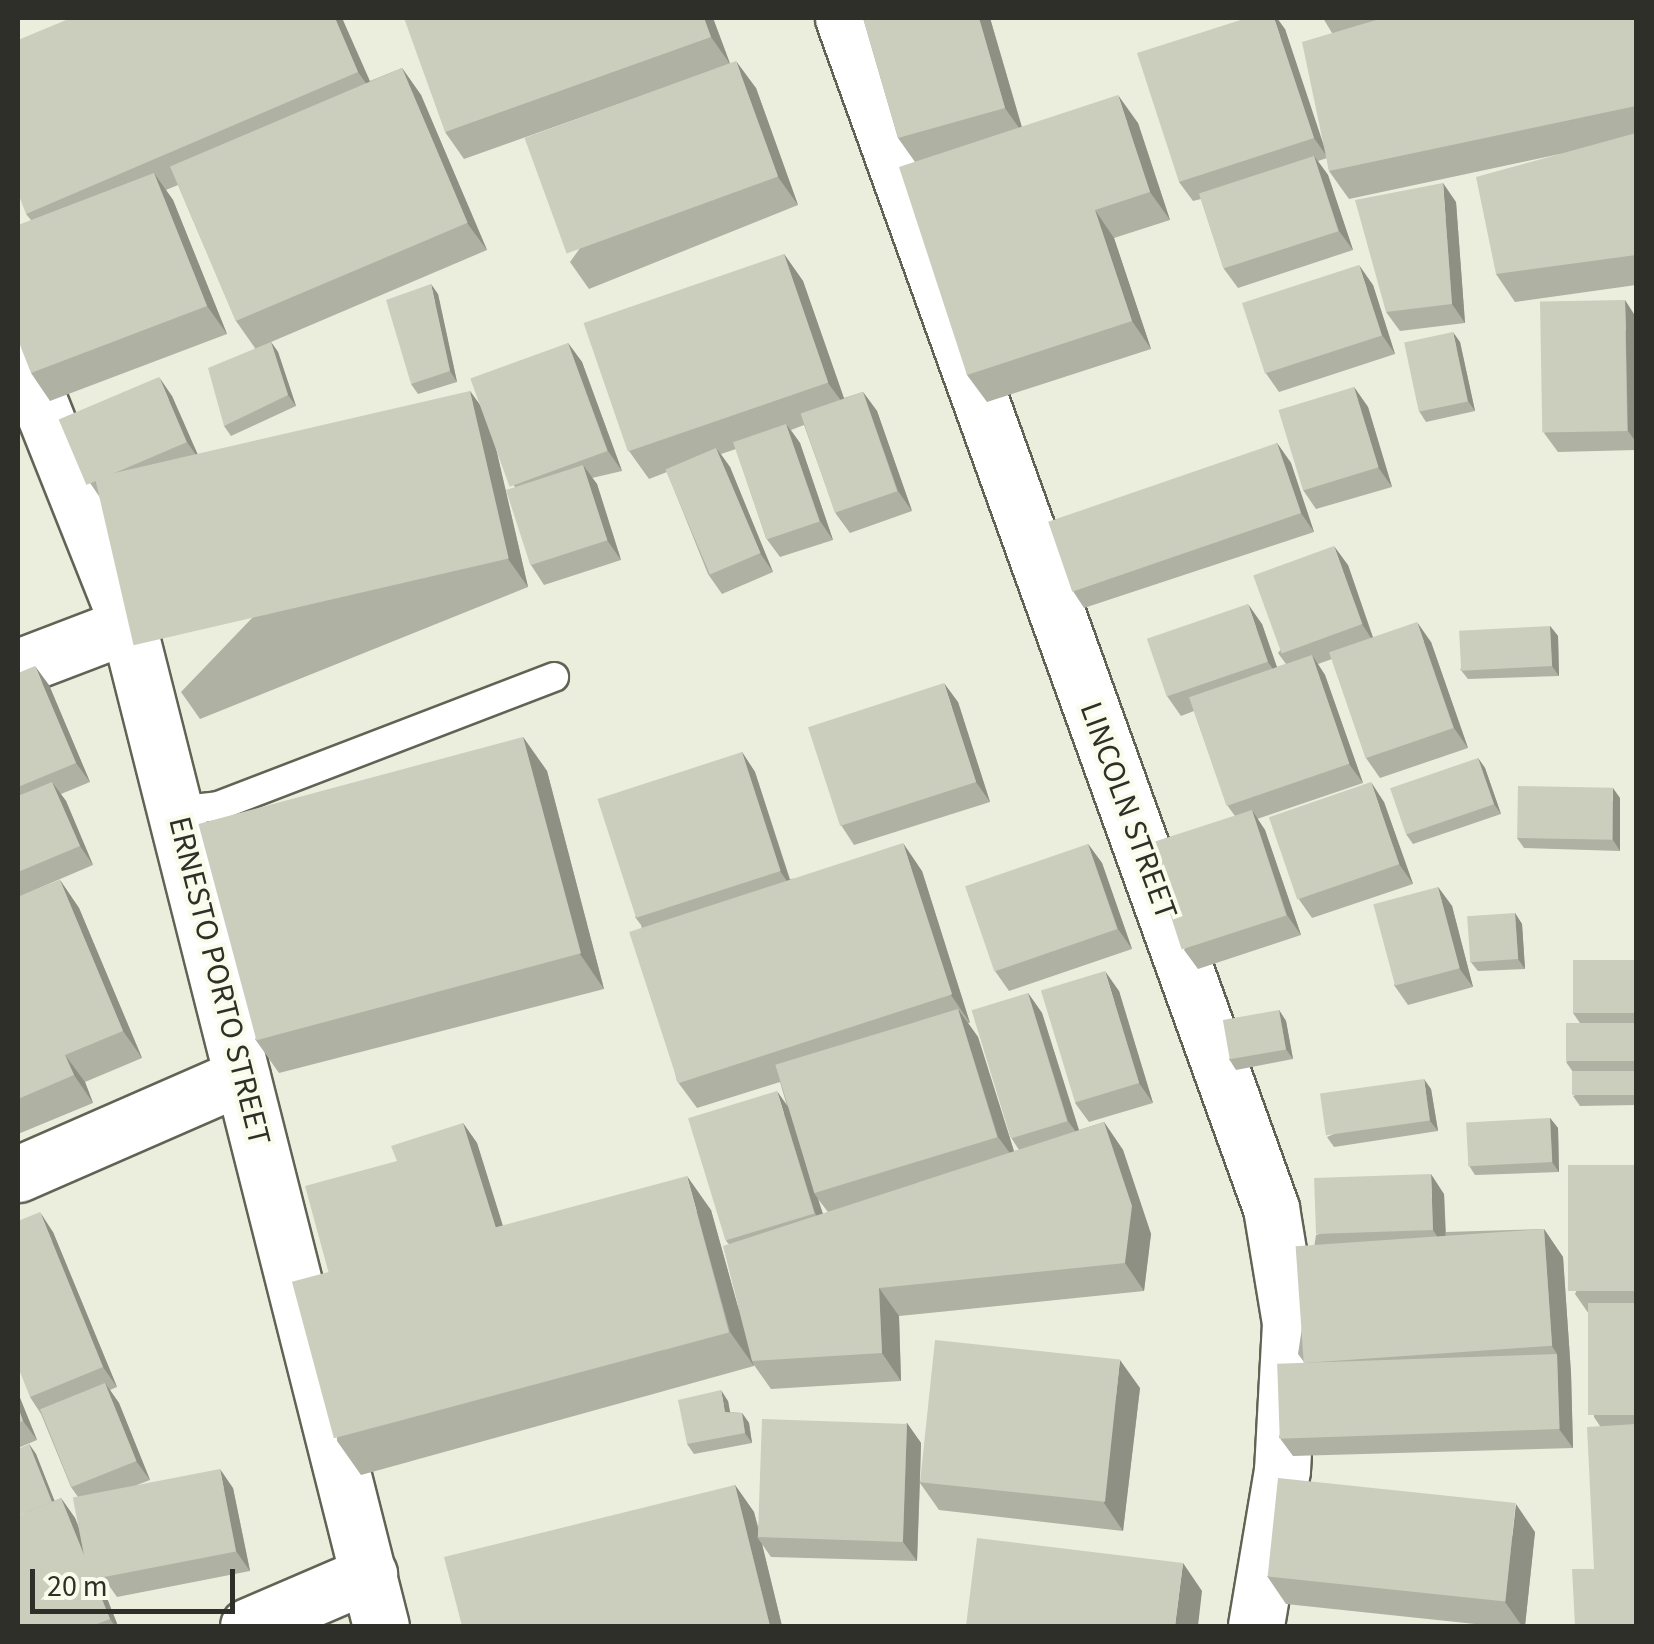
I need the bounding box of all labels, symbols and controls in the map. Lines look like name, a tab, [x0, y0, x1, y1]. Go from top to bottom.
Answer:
street label: LINCOLN STREET	[1071, 697, 1185, 925]
street label: ERNESTO PORTO STREET	[160, 813, 278, 1149]
scale bar	[35, 1549, 240, 1611]
text: 20 m	[47, 1565, 108, 1608]

